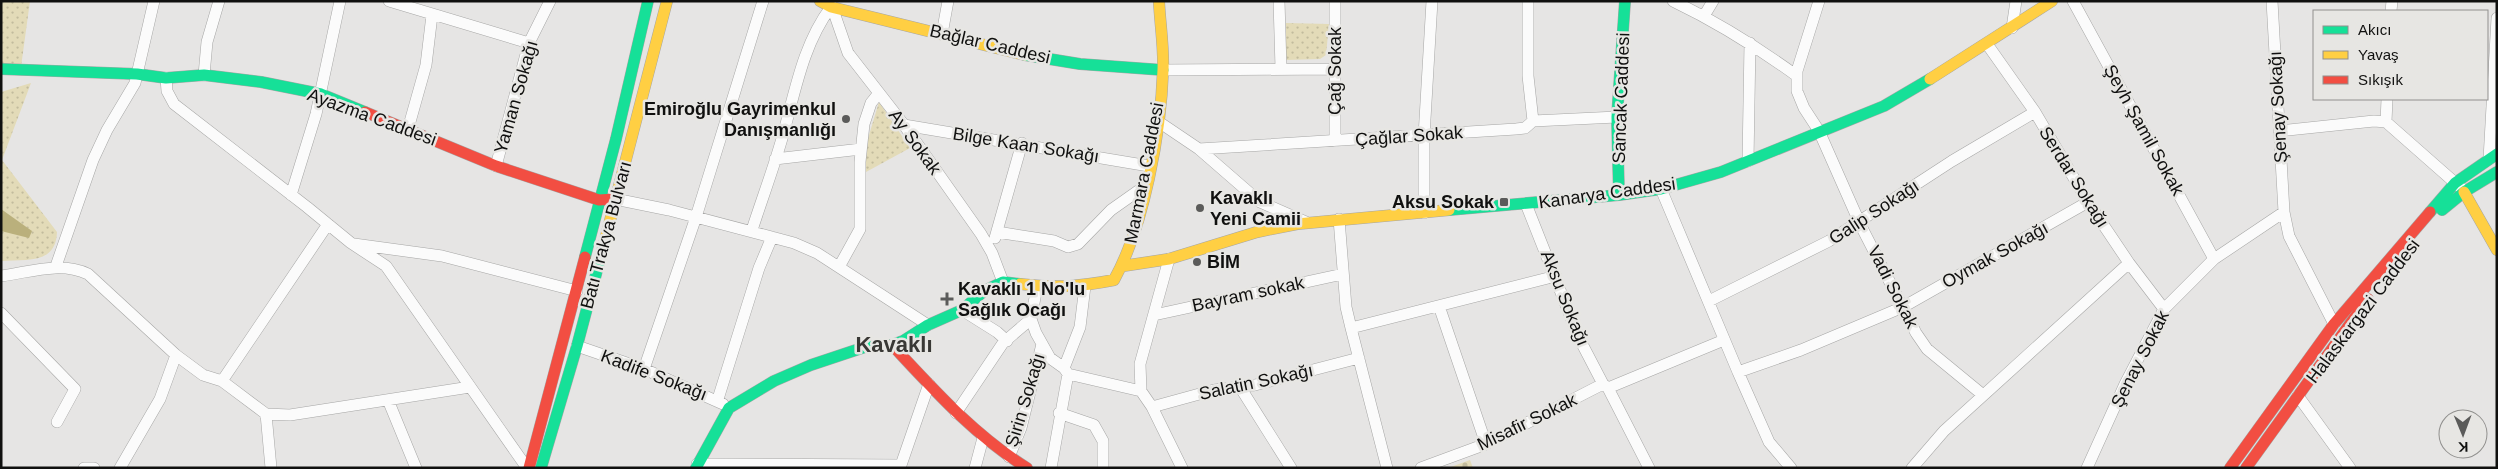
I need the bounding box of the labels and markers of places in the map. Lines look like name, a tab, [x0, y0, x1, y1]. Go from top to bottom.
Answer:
place label: Emiroğlu Gayrimenkul Danışmanlığı	[644, 99, 836, 140]
marker: Emiroğlu Gayrimenkul Danışmanlığı	[840, 113, 852, 125]
place label: Kavaklı Yeni Camii	[1210, 188, 1301, 229]
place label: Aksu Sokak	[1392, 192, 1495, 212]
marker: Aksu Sokak	[1498, 196, 1510, 208]
marker: Kavaklı Yeni Camii	[1194, 202, 1206, 214]
place label: BİM	[1207, 252, 1240, 272]
marker: BİM	[1191, 256, 1203, 268]
place label: Kavaklı 1 No'lu Sağlık Ocağı	[958, 279, 1085, 320]
marker: Kavaklı 1 No'lu Sağlık Ocağı	[940, 292, 954, 306]

